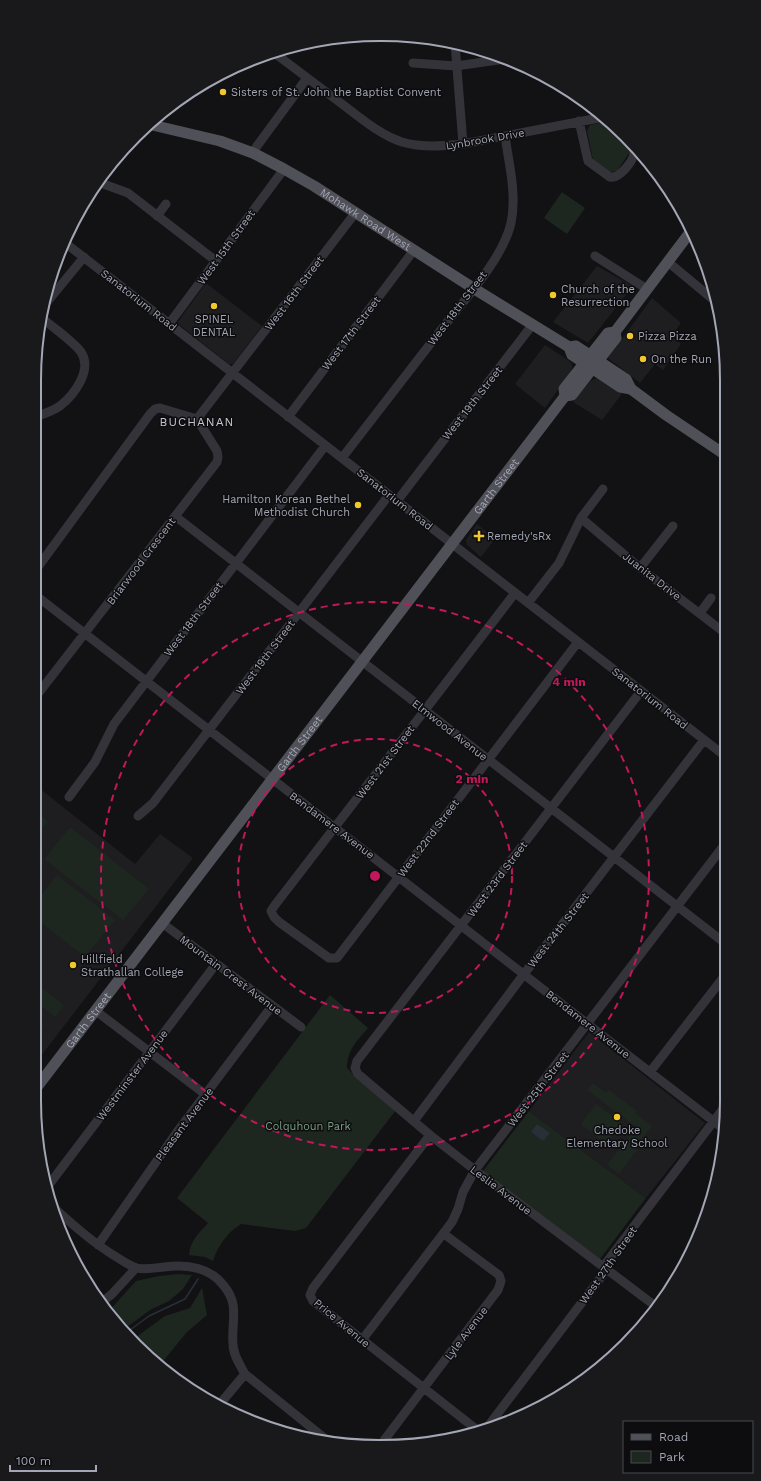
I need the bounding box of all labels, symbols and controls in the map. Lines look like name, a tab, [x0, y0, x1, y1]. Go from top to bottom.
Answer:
place label: Sisters of St. John the Baptist Convent	[231, 86, 442, 99]
marker: Sisters of St. John the Baptist Convent	[218, 87, 228, 97]
street label: Lynbrook Drive	[445, 126, 525, 153]
street label: Mohawk Road West	[318, 186, 414, 254]
street label: West 15th Street	[195, 207, 258, 287]
street label: West 16th Street	[262, 253, 327, 333]
street label: Sanatorium Road	[98, 267, 179, 334]
street label: West 18th Street	[425, 268, 490, 348]
place label: Church of the Resurrection	[561, 283, 635, 309]
marker: Church of the Resurrection	[548, 290, 558, 300]
street label: West 17th Street	[319, 293, 384, 373]
marker: SPINEL DENTAL	[209, 301, 219, 311]
place label: SPINEL DENTAL	[193, 313, 236, 339]
place label: Pizza Pizza	[638, 330, 697, 343]
marker: Pizza Pizza	[625, 331, 635, 341]
place label: On the Run	[651, 353, 712, 366]
marker: On the Run	[638, 354, 648, 364]
street label: West 19th Street	[440, 364, 505, 443]
district label: BUCHANAN	[160, 415, 234, 429]
street label: Garth Street	[471, 456, 522, 517]
street label: Sanatorium Road	[354, 466, 435, 533]
place label: Hamilton Korean Bethel Methodist Church	[222, 493, 351, 519]
marker: Hamilton Korean Bethel Methodist Church	[353, 500, 363, 510]
street label: Briarwood Crescent	[104, 515, 179, 608]
place label: Remedy'sRx	[487, 530, 551, 543]
marker: Remedy'sRx	[474, 531, 484, 541]
street label: Juanita Drive	[620, 550, 684, 603]
street label: West 18th Street	[161, 579, 226, 659]
street label: West 19th Street	[233, 617, 298, 697]
street label: Sanatorium Road	[609, 665, 690, 732]
text: 4 min	[552, 675, 586, 689]
street label: Elmwood Avenue	[409, 697, 490, 764]
street label: Garth Street	[274, 713, 325, 775]
street label: West 21st Street	[354, 723, 418, 802]
text: 2 min	[456, 772, 488, 786]
street label: Bendamere Avenue	[287, 789, 377, 862]
street label: West 22nd Street	[395, 797, 462, 880]
street label: West 23rd Street	[465, 839, 530, 920]
centre of rings	[368, 869, 382, 883]
street label: West 24th Street	[525, 890, 592, 970]
street label: Mountain Crest Avenue	[177, 933, 284, 1018]
place label: Hillfield Strathallan College	[81, 953, 184, 979]
marker: Hillfield Strathallan College	[68, 960, 78, 970]
street label: Bendamere Avenue	[543, 988, 632, 1061]
street label: Garth Street	[63, 990, 114, 1051]
street label: Westminster Avenue	[94, 1027, 171, 1123]
street label: West 25th Street	[505, 1049, 572, 1129]
street label: Pleasant Avenue	[153, 1085, 216, 1163]
marker: Chedoke Elementary School	[612, 1112, 622, 1122]
park label: Colquhoun Park	[265, 1120, 351, 1133]
place label: Chedoke Elementary School	[566, 1124, 668, 1150]
street label: Leslie Avenue	[467, 1163, 534, 1218]
street label: West 27th Street	[577, 1224, 640, 1306]
street label: Price Avenue	[311, 1296, 372, 1350]
street label: Lyle Avenue	[442, 1304, 491, 1362]
legend	[623, 1421, 753, 1473]
text: Road	[659, 1430, 688, 1444]
scale bar	[10, 1447, 96, 1473]
text: Park	[659, 1450, 685, 1464]
text: 100 m	[16, 1454, 51, 1468]

